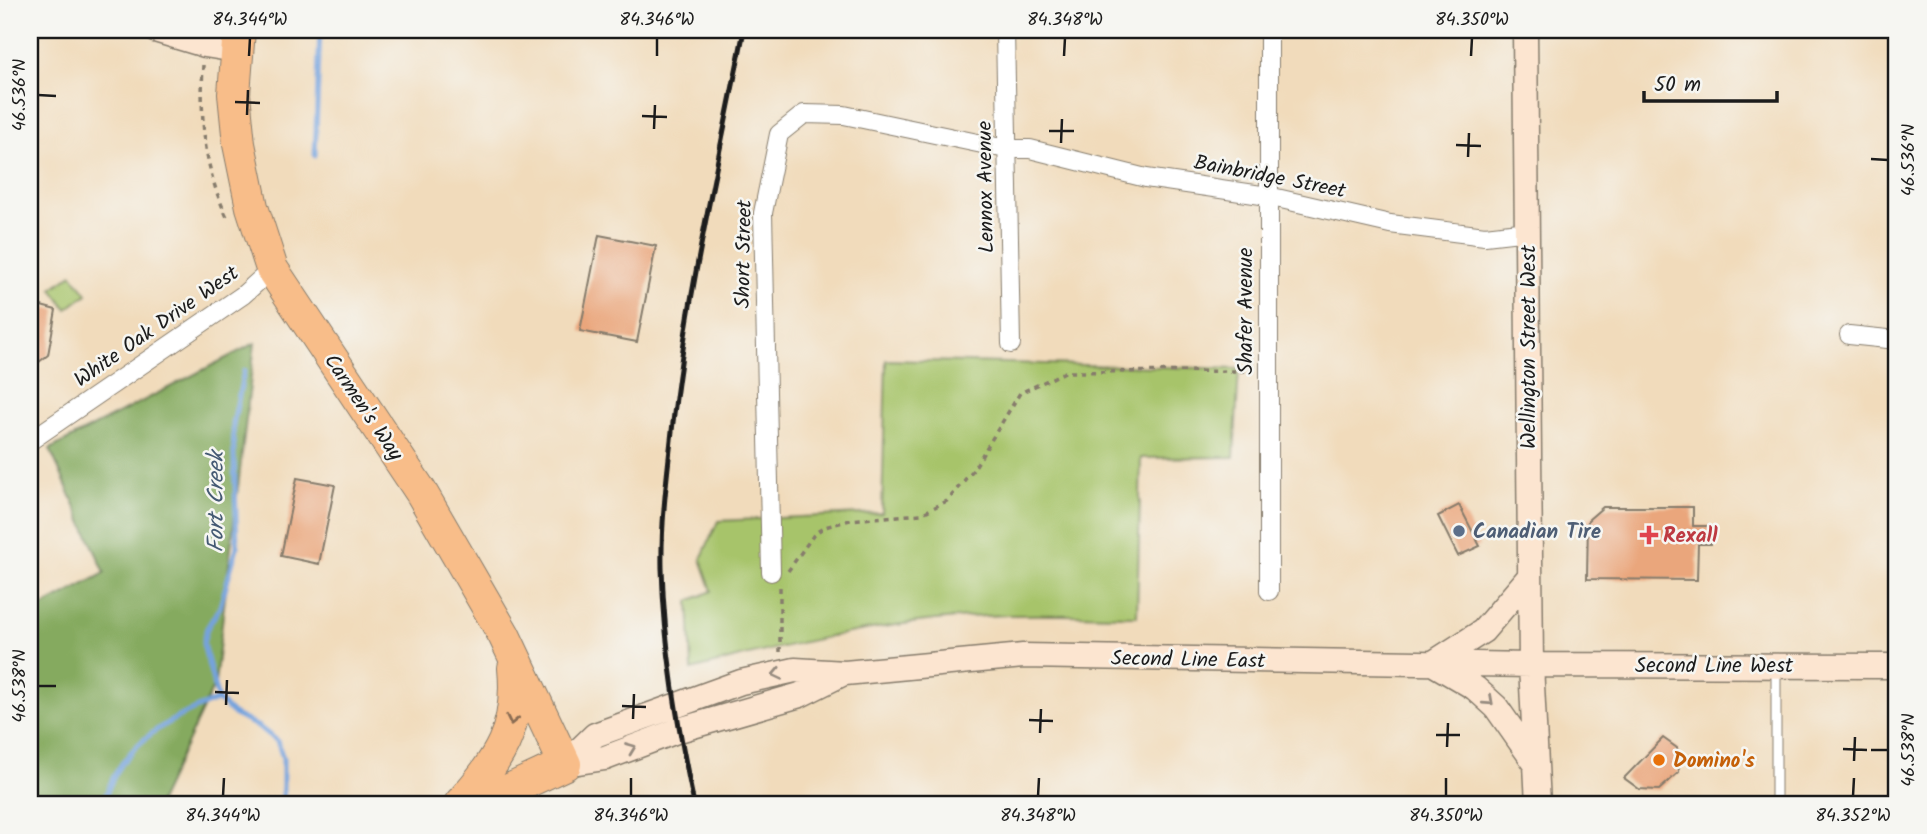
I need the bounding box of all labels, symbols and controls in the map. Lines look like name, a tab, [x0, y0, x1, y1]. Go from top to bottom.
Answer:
text: 84.344°W	[212, 6, 288, 35]
text: 84.346°W	[619, 6, 695, 35]
text: 84.348°W	[1027, 6, 1103, 35]
text: 84.350°W	[1435, 6, 1509, 35]
text: 46.536°N	[6, 59, 35, 131]
scale bar	[1644, 60, 1776, 104]
text: 50 m	[1654, 69, 1701, 102]
street label: Lennox Avenue	[969, 120, 1004, 253]
text: 46.536°N	[1895, 124, 1924, 196]
street label: Bainbridge Street	[1191, 147, 1349, 209]
street label: Short Street	[727, 199, 762, 309]
street label: Wellington Street West	[1513, 244, 1546, 449]
street label: Shafer Avenue	[1230, 247, 1263, 374]
street label: White Oak Drive West	[68, 257, 247, 397]
street label: Carmen's Way	[315, 348, 411, 468]
water label: Fort Creek	[199, 448, 235, 553]
place label: Canadian Tire	[1473, 516, 1601, 549]
place label: Rexall	[1663, 520, 1718, 553]
marker: Canadian Tire	[1451, 523, 1467, 539]
marker: Rexall	[1641, 527, 1657, 543]
street label: Second Line East	[1111, 643, 1266, 678]
text: 46.538°N	[6, 649, 35, 723]
street label: Second Line West	[1635, 650, 1794, 683]
one-way arrow	[771, 666, 783, 681]
one-way arrow	[1481, 692, 1494, 705]
text: 46.538°N	[1895, 713, 1924, 787]
one-way arrow	[505, 714, 520, 726]
one-way arrow	[624, 743, 636, 757]
place label: Domino's	[1673, 745, 1755, 778]
marker: Domino's	[1651, 752, 1667, 768]
text: 84.344°W	[185, 802, 261, 831]
text: 84.346°W	[593, 802, 669, 831]
text: 84.348°W	[1000, 802, 1076, 831]
text: 84.350°W	[1409, 802, 1483, 831]
text: 84.352°W	[1815, 802, 1891, 831]

